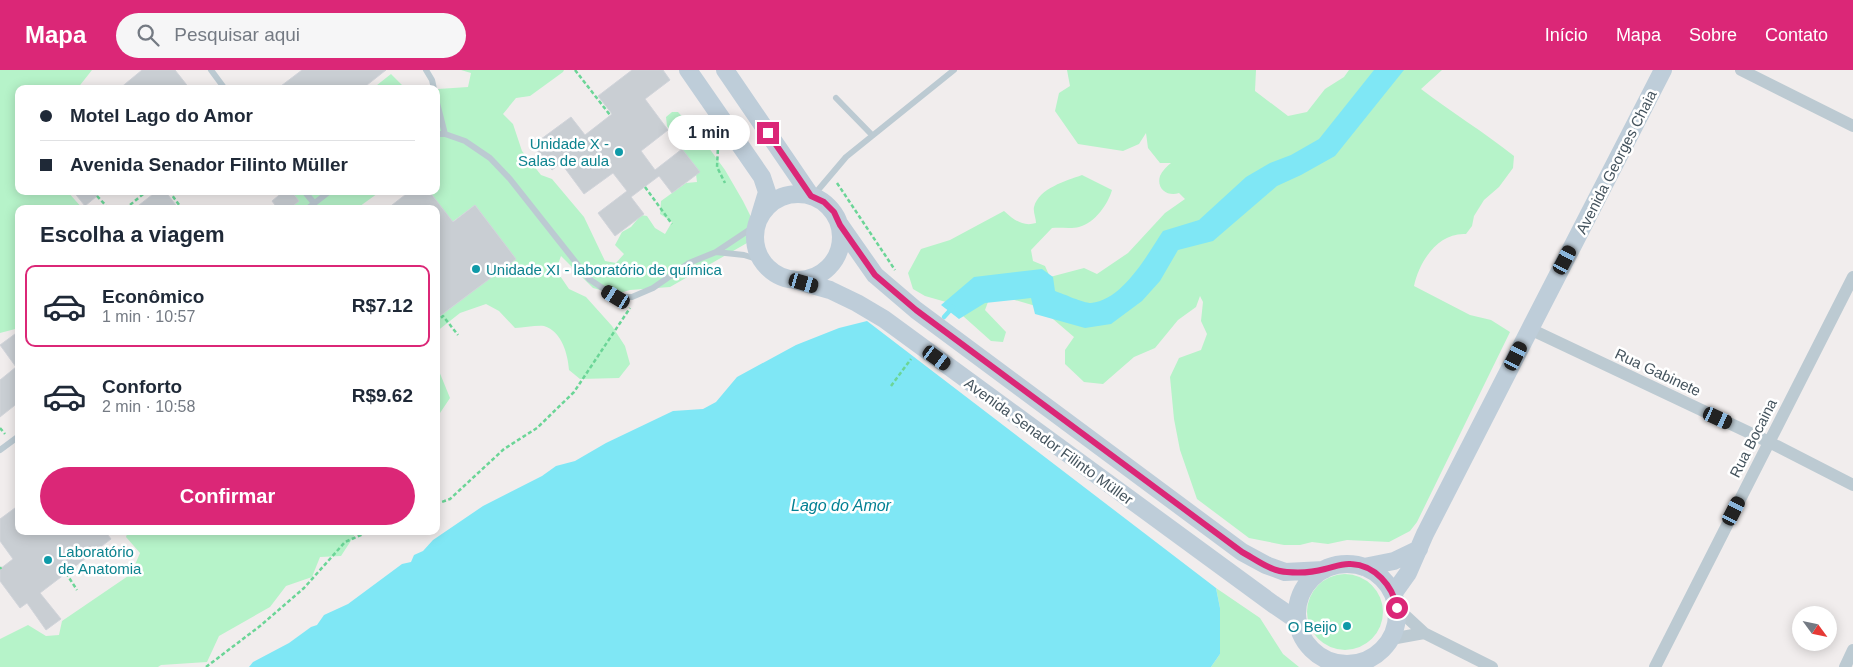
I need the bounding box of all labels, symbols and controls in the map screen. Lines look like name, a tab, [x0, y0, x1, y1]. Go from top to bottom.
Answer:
search box	[116, 13, 466, 58]
text: Mapa	[25, 21, 86, 48]
icon: search	[134, 21, 162, 49]
text: Pesquisar aqui	[174, 24, 300, 45]
text: Início	[1545, 25, 1588, 45]
text: Mapa	[1616, 25, 1661, 45]
text: Sobre	[1689, 25, 1737, 45]
text: Contato	[1765, 25, 1828, 45]
street label: Avenida Georges Chaia	[1572, 87, 1660, 237]
text: Motel Lago do Amor	[70, 105, 253, 126]
callout: 1 min	[668, 116, 750, 150]
route end	[757, 122, 779, 144]
text: 1 min	[688, 124, 730, 141]
place label: Unidade X - Salas de aula	[518, 135, 610, 169]
marker: Unidade X - Salas de aula	[613, 146, 625, 158]
text: Avenida Senador Filinto Müller	[70, 154, 348, 175]
text: Escolha a viagem	[40, 222, 225, 247]
car	[1551, 243, 1578, 277]
place label: Unidade XI - laboratório de química	[486, 261, 723, 278]
marker: Unidade XI - laboratório de química	[470, 263, 482, 275]
car	[787, 272, 820, 294]
car	[599, 283, 632, 311]
icon: car	[42, 284, 87, 329]
text: Econômico	[102, 286, 204, 307]
text: R$7.12	[352, 295, 413, 316]
text: 1 min · 10:57	[102, 308, 195, 325]
car	[1502, 339, 1529, 373]
car	[920, 343, 953, 373]
street label: Rua Gabinete	[1612, 345, 1704, 399]
icon: car	[42, 374, 87, 419]
street label: Avenida Senador Filinto Müller	[961, 374, 1137, 508]
text: Conforto	[102, 376, 182, 397]
text: R$9.62	[352, 385, 413, 406]
street label: Rua Bocaina	[1726, 395, 1780, 480]
text: 2 min · 10:58	[102, 398, 195, 415]
car	[1701, 405, 1734, 431]
button: Confirmar	[40, 467, 415, 525]
car	[1720, 494, 1747, 528]
water label: Lago do Amor	[791, 497, 892, 514]
place label: Laboratório de Anatomia	[58, 543, 142, 577]
marker: Laboratório de Anatomia	[42, 554, 54, 566]
route start	[1386, 597, 1408, 619]
north arrow	[1792, 606, 1838, 651]
map controls	[1792, 606, 1837, 651]
place label: O Beijo	[1288, 618, 1337, 635]
marker: O Beijo	[1341, 620, 1353, 632]

